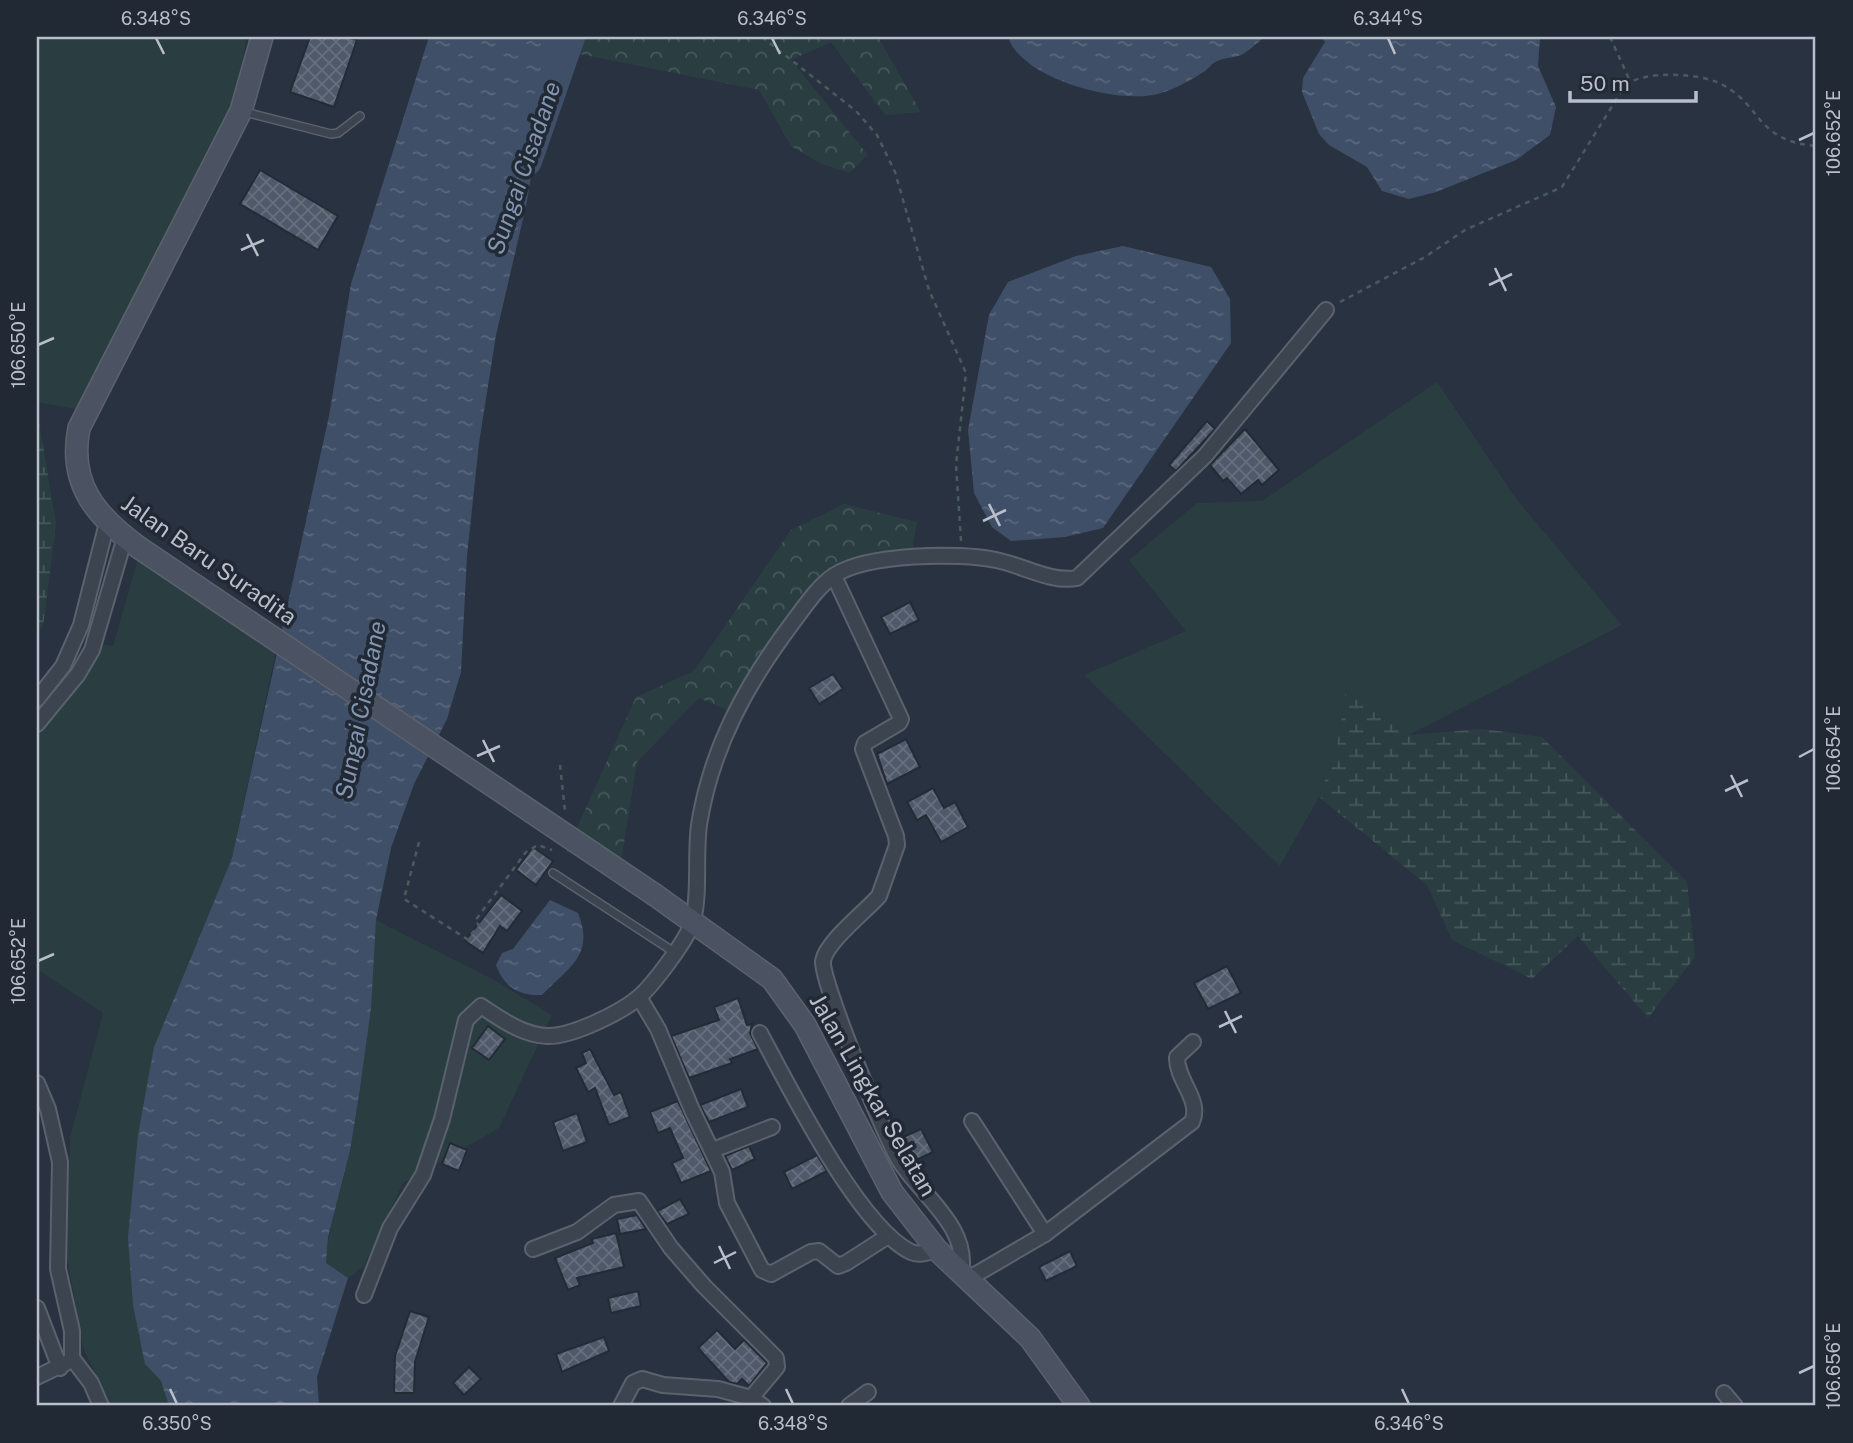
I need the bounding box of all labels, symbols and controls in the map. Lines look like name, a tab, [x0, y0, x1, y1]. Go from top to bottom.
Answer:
text: 6.348°S	[121, 8, 191, 29]
text: 6.346°S	[737, 8, 807, 29]
text: 6.344°S	[1353, 8, 1423, 29]
scale bar	[1570, 60, 1696, 104]
text: 50 m	[1580, 71, 1630, 96]
water label: Sungai Cisadane	[480, 78, 566, 258]
text: 106.652°E	[1823, 90, 1844, 176]
text: 106.650°E	[8, 302, 29, 388]
street label: Jalan Baru Suradita	[117, 489, 302, 630]
water label: Sungai Cisadane	[329, 618, 391, 801]
text: 106.654°E	[1823, 705, 1844, 793]
text: 106.652°E	[8, 918, 29, 1004]
street label: Jalan Lingkar Selatan	[804, 989, 942, 1201]
text: 106.656°E	[1823, 1323, 1844, 1409]
text: 6.350°S	[142, 1413, 212, 1434]
text: 6.348°S	[758, 1413, 828, 1434]
text: 6.346°S	[1374, 1413, 1444, 1434]

